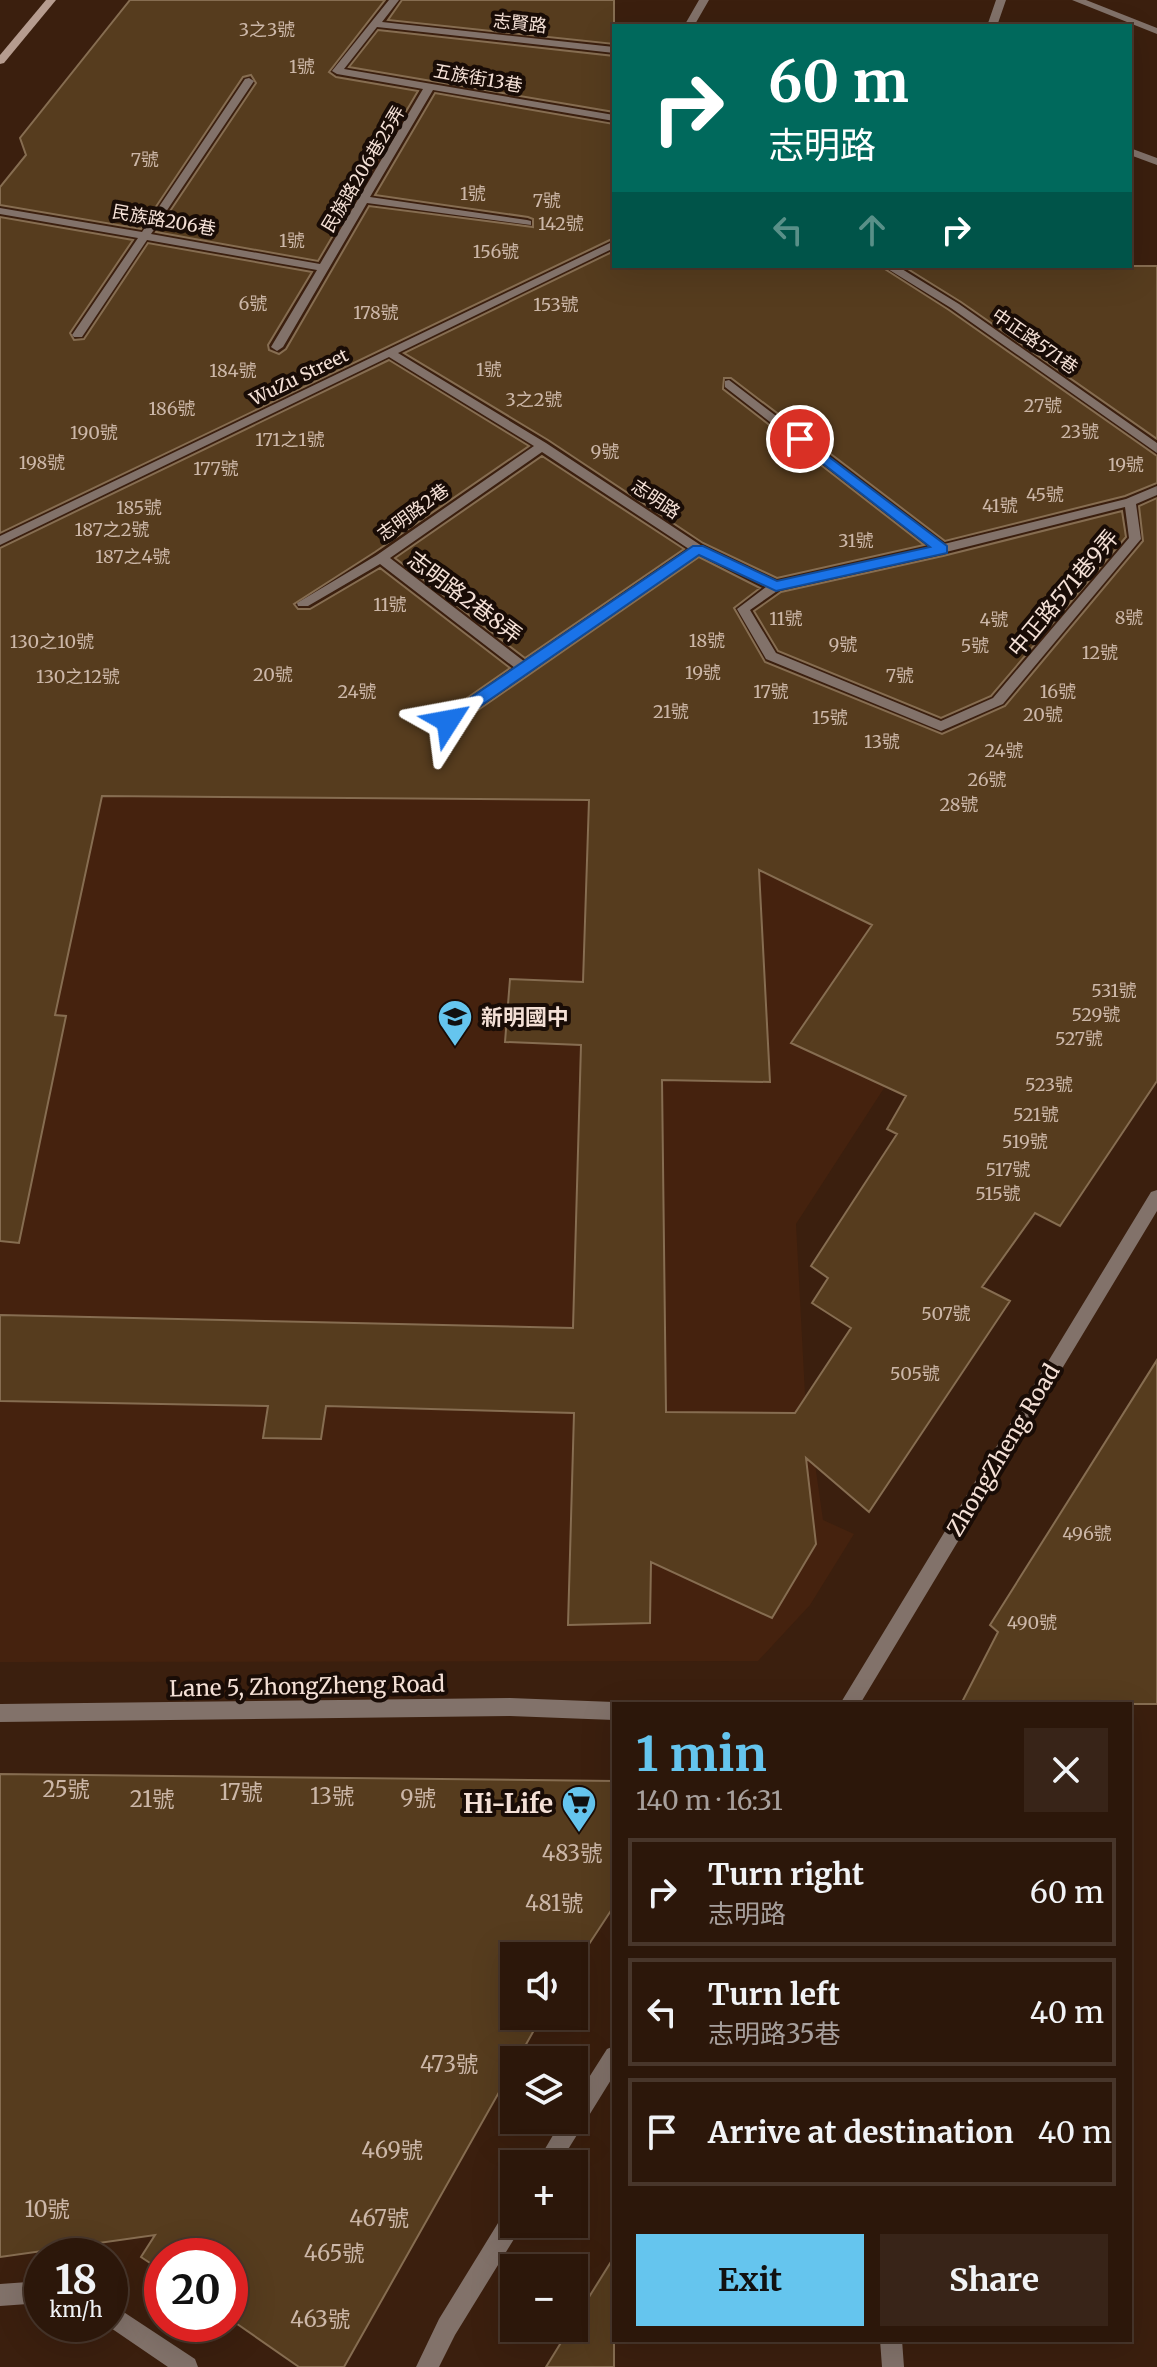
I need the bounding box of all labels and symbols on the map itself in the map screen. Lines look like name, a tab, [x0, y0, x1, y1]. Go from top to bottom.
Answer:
street label: 志賢路	[492, 9, 548, 37]
house number: 3之3號	[239, 18, 295, 41]
house number: 1號	[289, 55, 315, 78]
street label: 五族街13巷	[432, 59, 524, 97]
street label: 民族路206巷25弄	[316, 102, 410, 236]
house number: 7號	[131, 148, 159, 171]
house number: 1號	[460, 182, 486, 205]
house number: 7號	[533, 189, 561, 212]
street label: 民族路206巷	[110, 200, 218, 240]
house number: 142號	[538, 212, 584, 235]
house number: 1號	[279, 229, 305, 252]
house number: 156號	[473, 240, 519, 263]
house number: 6號	[239, 292, 267, 315]
house number: 153號	[533, 293, 579, 316]
house number: 178號	[353, 301, 399, 324]
street label: 中正路571巷	[988, 303, 1082, 379]
street label: WuZu Street	[245, 343, 352, 411]
house number: 1號	[476, 358, 502, 381]
house number: 184號	[209, 359, 257, 382]
house number: 3之2號	[505, 388, 563, 411]
house number: 27號	[1024, 394, 1062, 417]
house number: 186號	[148, 397, 196, 420]
pin	[766, 405, 834, 473]
house number: 23號	[1061, 420, 1099, 443]
house number: 190號	[70, 421, 118, 444]
house number: 171之1號	[255, 428, 325, 451]
house number: 9號	[591, 440, 619, 463]
house number: 198號	[19, 451, 65, 474]
house number: 19號	[1108, 453, 1144, 476]
house number: 177號	[193, 457, 239, 480]
street label: 志明路	[627, 474, 685, 524]
street label: 志明路2巷	[373, 478, 453, 546]
house number: 45號	[1026, 483, 1064, 506]
house number: 41號	[982, 494, 1018, 517]
house number: 185號	[116, 496, 162, 519]
house number: 187之2號	[75, 518, 149, 541]
street label: 中正路571巷9弄	[1002, 524, 1124, 662]
house number: 31號	[838, 529, 874, 552]
house number: 187之4號	[95, 545, 171, 568]
street label: 志明路2巷8弄	[402, 545, 528, 649]
house number: 11號	[373, 593, 407, 616]
house number: 8號	[1115, 606, 1143, 629]
house number: 11號	[769, 607, 803, 630]
house number: 4號	[979, 608, 1009, 631]
house number: 18號	[689, 629, 725, 652]
house number: 130之10號	[10, 630, 94, 653]
house number: 9號	[829, 633, 857, 656]
house number: 5號	[961, 634, 989, 657]
house number: 12號	[1082, 641, 1118, 664]
house number: 19號	[685, 661, 721, 684]
house number: 20號	[253, 663, 293, 686]
house number: 7號	[886, 664, 914, 687]
house number: 130之12號	[36, 665, 120, 688]
position arrow	[406, 679, 490, 763]
house number: 24號	[337, 680, 377, 703]
house number: 17號	[753, 680, 789, 703]
house number: 16號	[1040, 680, 1076, 703]
house number: 21號	[653, 700, 689, 723]
house number: 20號	[1023, 703, 1063, 726]
house number: 15號	[812, 706, 848, 729]
house number: 13號	[864, 730, 900, 753]
house number: 24號	[984, 739, 1024, 762]
house number: 26號	[967, 768, 1007, 791]
house number: 28號	[939, 793, 979, 816]
house number: 531號	[1091, 979, 1137, 1002]
school or university icon: 新明國中	[436, 998, 474, 1048]
place label: 新明國中	[481, 1003, 569, 1031]
house number: 529號	[1072, 1003, 1120, 1026]
house number: 527號	[1055, 1027, 1103, 1050]
house number: 523號	[1025, 1073, 1073, 1096]
house number: 521號	[1013, 1103, 1059, 1126]
house number: 519號	[1002, 1130, 1048, 1153]
house number: 517號	[986, 1158, 1030, 1181]
house number: 515號	[975, 1182, 1021, 1205]
house number: 507號	[921, 1302, 971, 1325]
street label: ZhongZheng Road	[941, 1359, 1065, 1541]
house number: 505號	[890, 1362, 940, 1385]
house number: 496號	[1062, 1522, 1112, 1545]
house number: 490號	[1007, 1611, 1057, 1634]
street label: Lane 5, ZhongZheng Road	[169, 1670, 445, 1702]
house number: 25號	[42, 1775, 90, 1803]
house number: 17號	[219, 1778, 263, 1806]
house number: 13號	[310, 1782, 354, 1810]
house number: 9號	[400, 1784, 436, 1812]
supermarket icon: Hi-Life	[560, 1784, 598, 1834]
house number: 21號	[130, 1785, 174, 1813]
place label: Hi-Life	[463, 1787, 553, 1820]
house number: 483號	[542, 1839, 602, 1867]
house number: 481號	[525, 1889, 583, 1917]
house number: 473號	[420, 2050, 478, 2078]
house number: 469號	[361, 2136, 423, 2164]
house number: 10號	[24, 2195, 70, 2223]
house number: 467號	[349, 2204, 409, 2232]
speed limit sign: 20	[144, 2238, 248, 2342]
house number: 465號	[304, 2239, 364, 2267]
house number: 463號	[290, 2305, 350, 2333]

